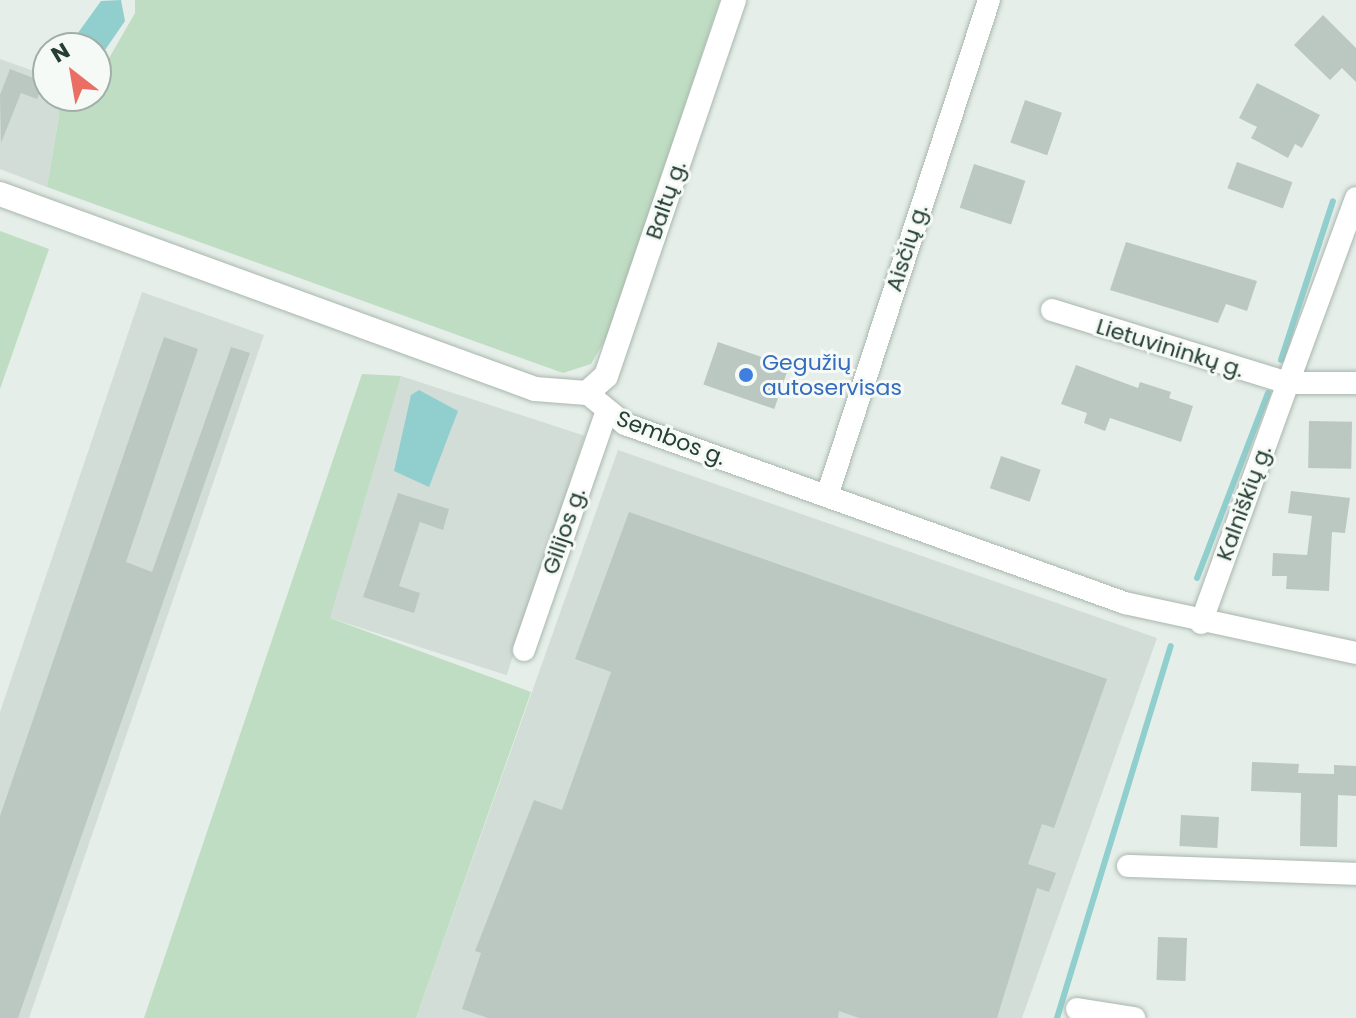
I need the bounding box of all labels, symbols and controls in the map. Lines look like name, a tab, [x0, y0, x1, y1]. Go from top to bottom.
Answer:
north arrow	[32, 32, 112, 112]
text: N	[45, 35, 75, 70]
street label: Baltų g.	[640, 157, 692, 243]
street label: Aisčių g.	[881, 201, 933, 295]
street label: Lietuvininkų g.	[1093, 313, 1247, 383]
place label: Gegužių autoservisas	[762, 349, 902, 400]
marker: Gegužių autoservisas	[737, 366, 755, 384]
street label: Sembos g.	[613, 405, 729, 471]
street label: Kalniškių g.	[1211, 442, 1277, 564]
street label: Gilijos g.	[537, 484, 591, 578]

